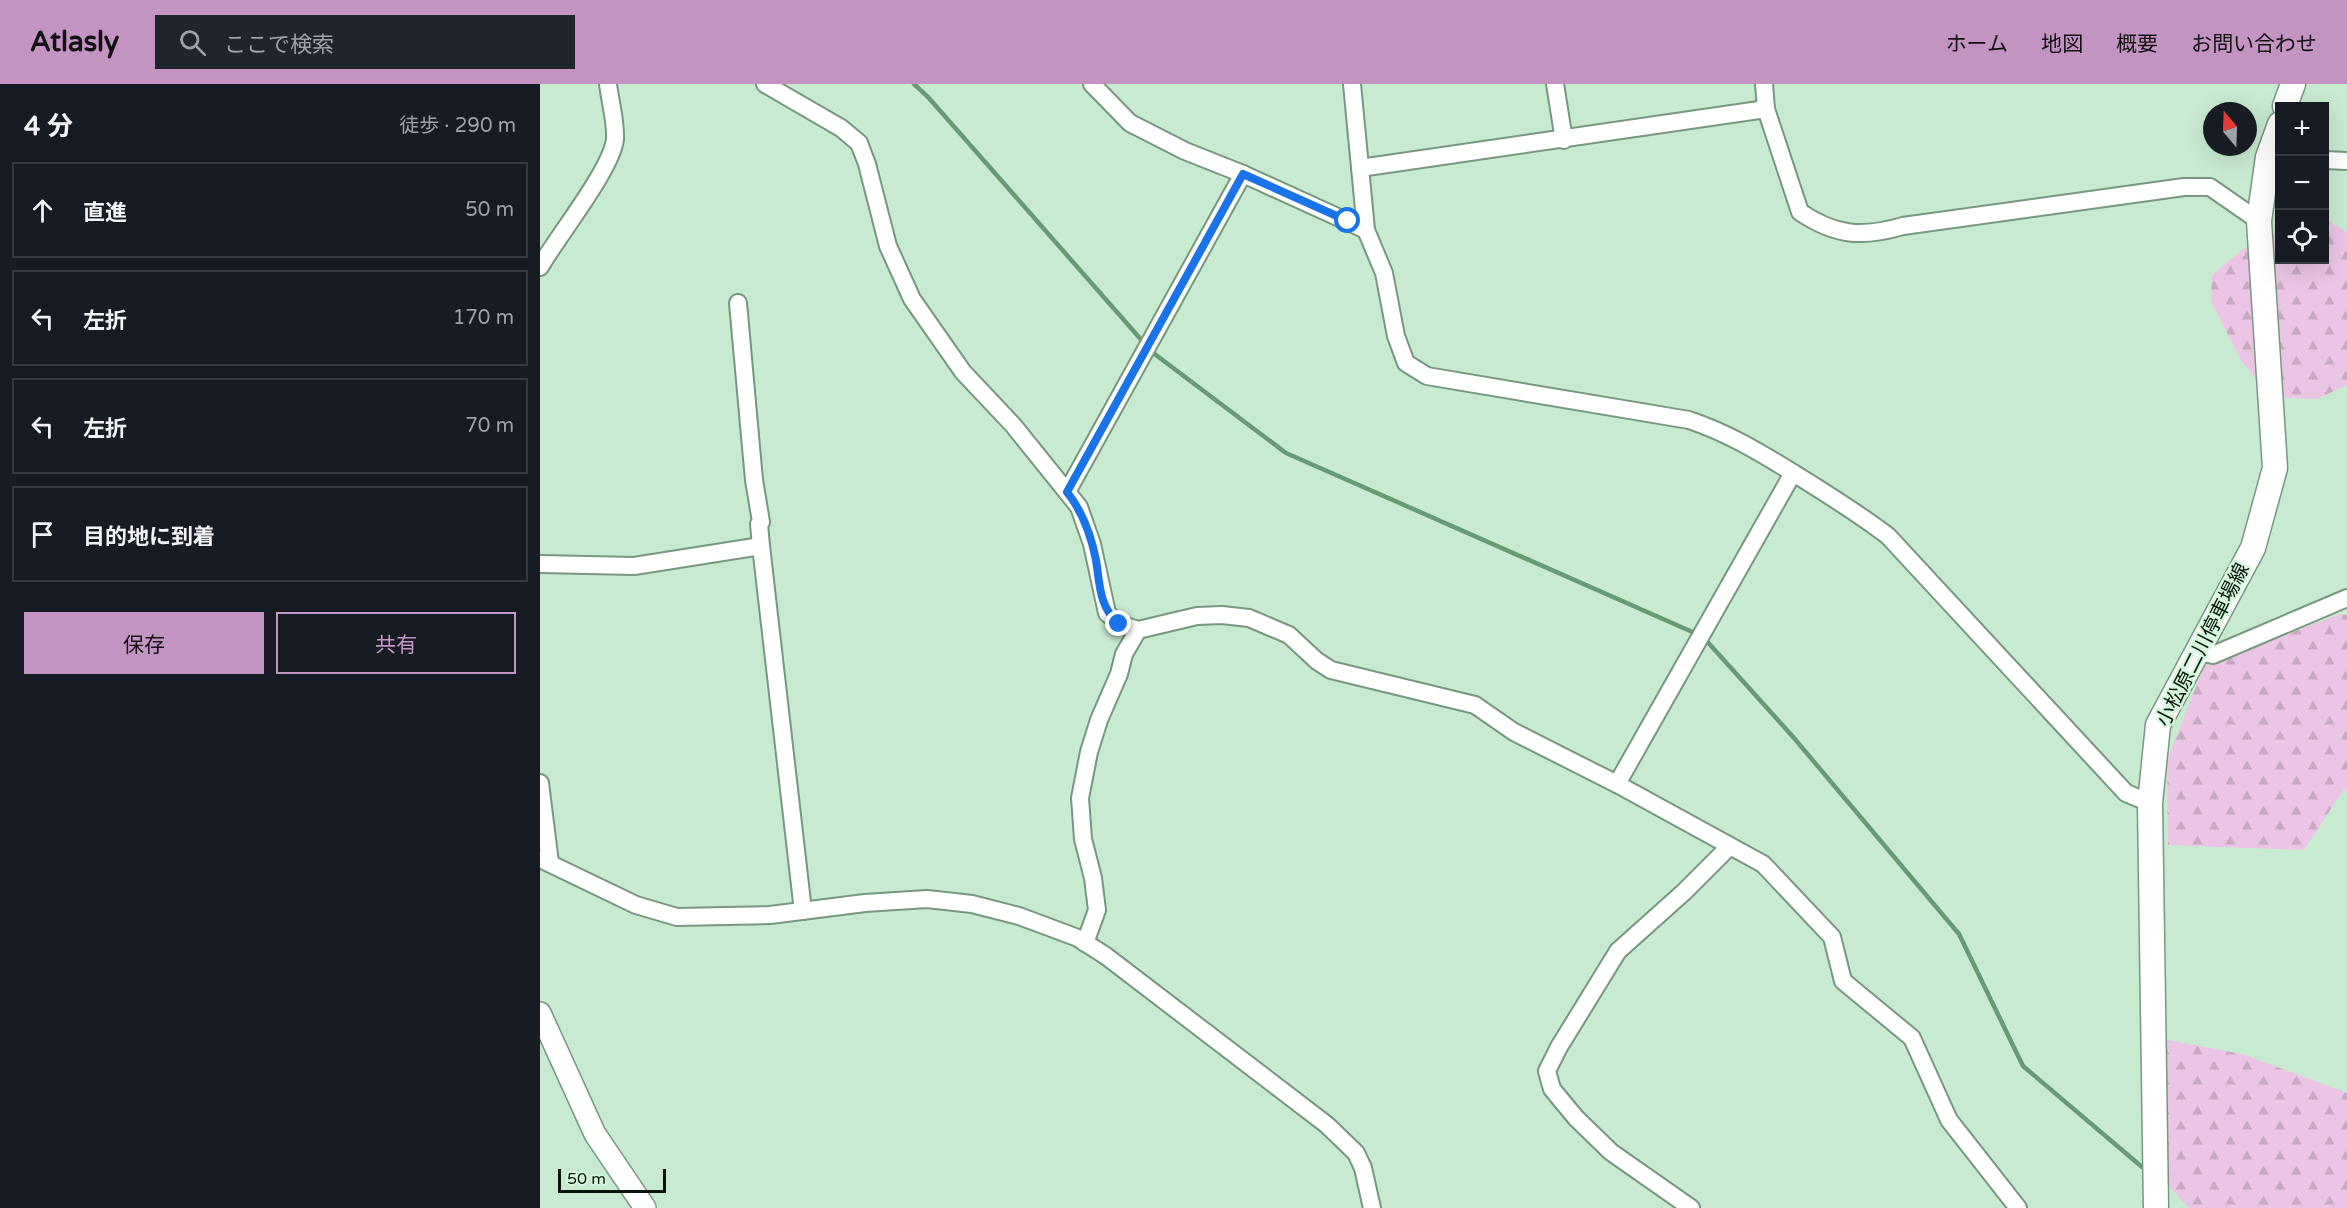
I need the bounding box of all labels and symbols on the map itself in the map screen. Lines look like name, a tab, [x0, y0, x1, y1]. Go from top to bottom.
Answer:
north arrow	[2203, 102, 2257, 156]
route start	[1334, 207, 1360, 233]
street label: 小松原二川停車場線	[2151, 559, 2255, 731]
route end	[1105, 610, 1131, 636]
scale bar	[558, 1166, 666, 1194]

